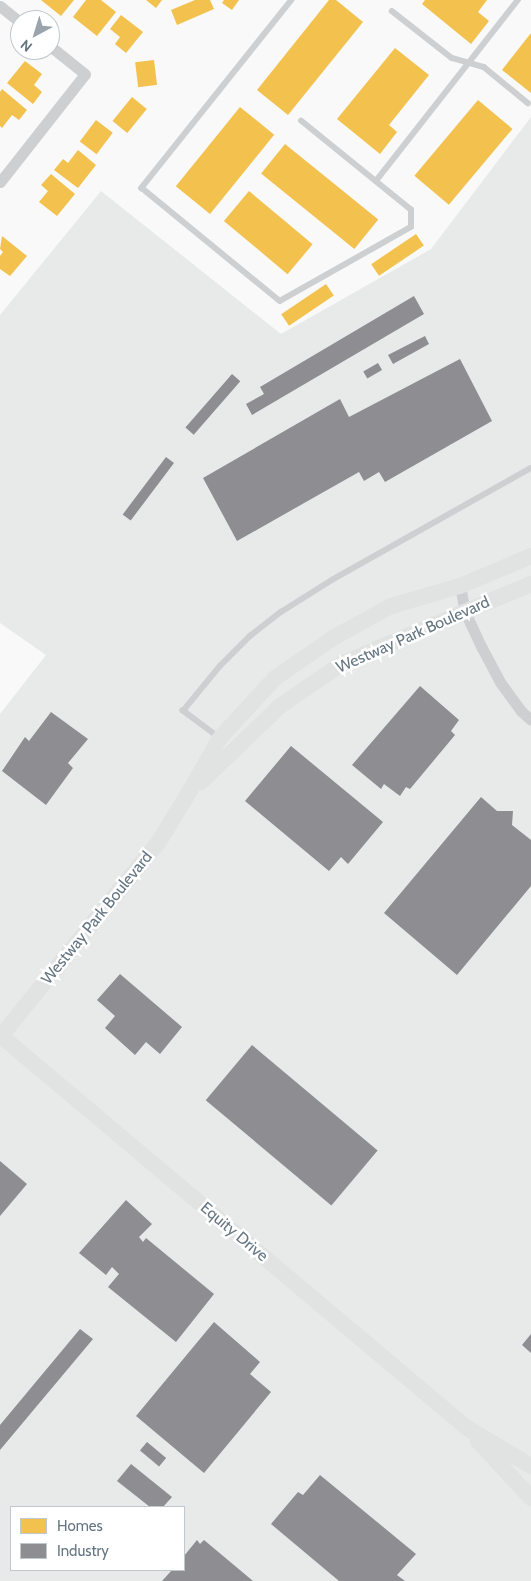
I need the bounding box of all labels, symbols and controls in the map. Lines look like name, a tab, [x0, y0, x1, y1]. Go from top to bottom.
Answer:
north arrow	[10, 10, 60, 60]
text: N	[17, 36, 36, 56]
street label: Westway Park Boulevard	[334, 593, 492, 677]
street label: Westway Park Boulevard	[37, 848, 157, 988]
street label: Equity Drive	[196, 1198, 272, 1266]
legend	[10, 1506, 185, 1571]
text: Homes	[57, 1517, 103, 1535]
text: Industry	[57, 1542, 109, 1560]

